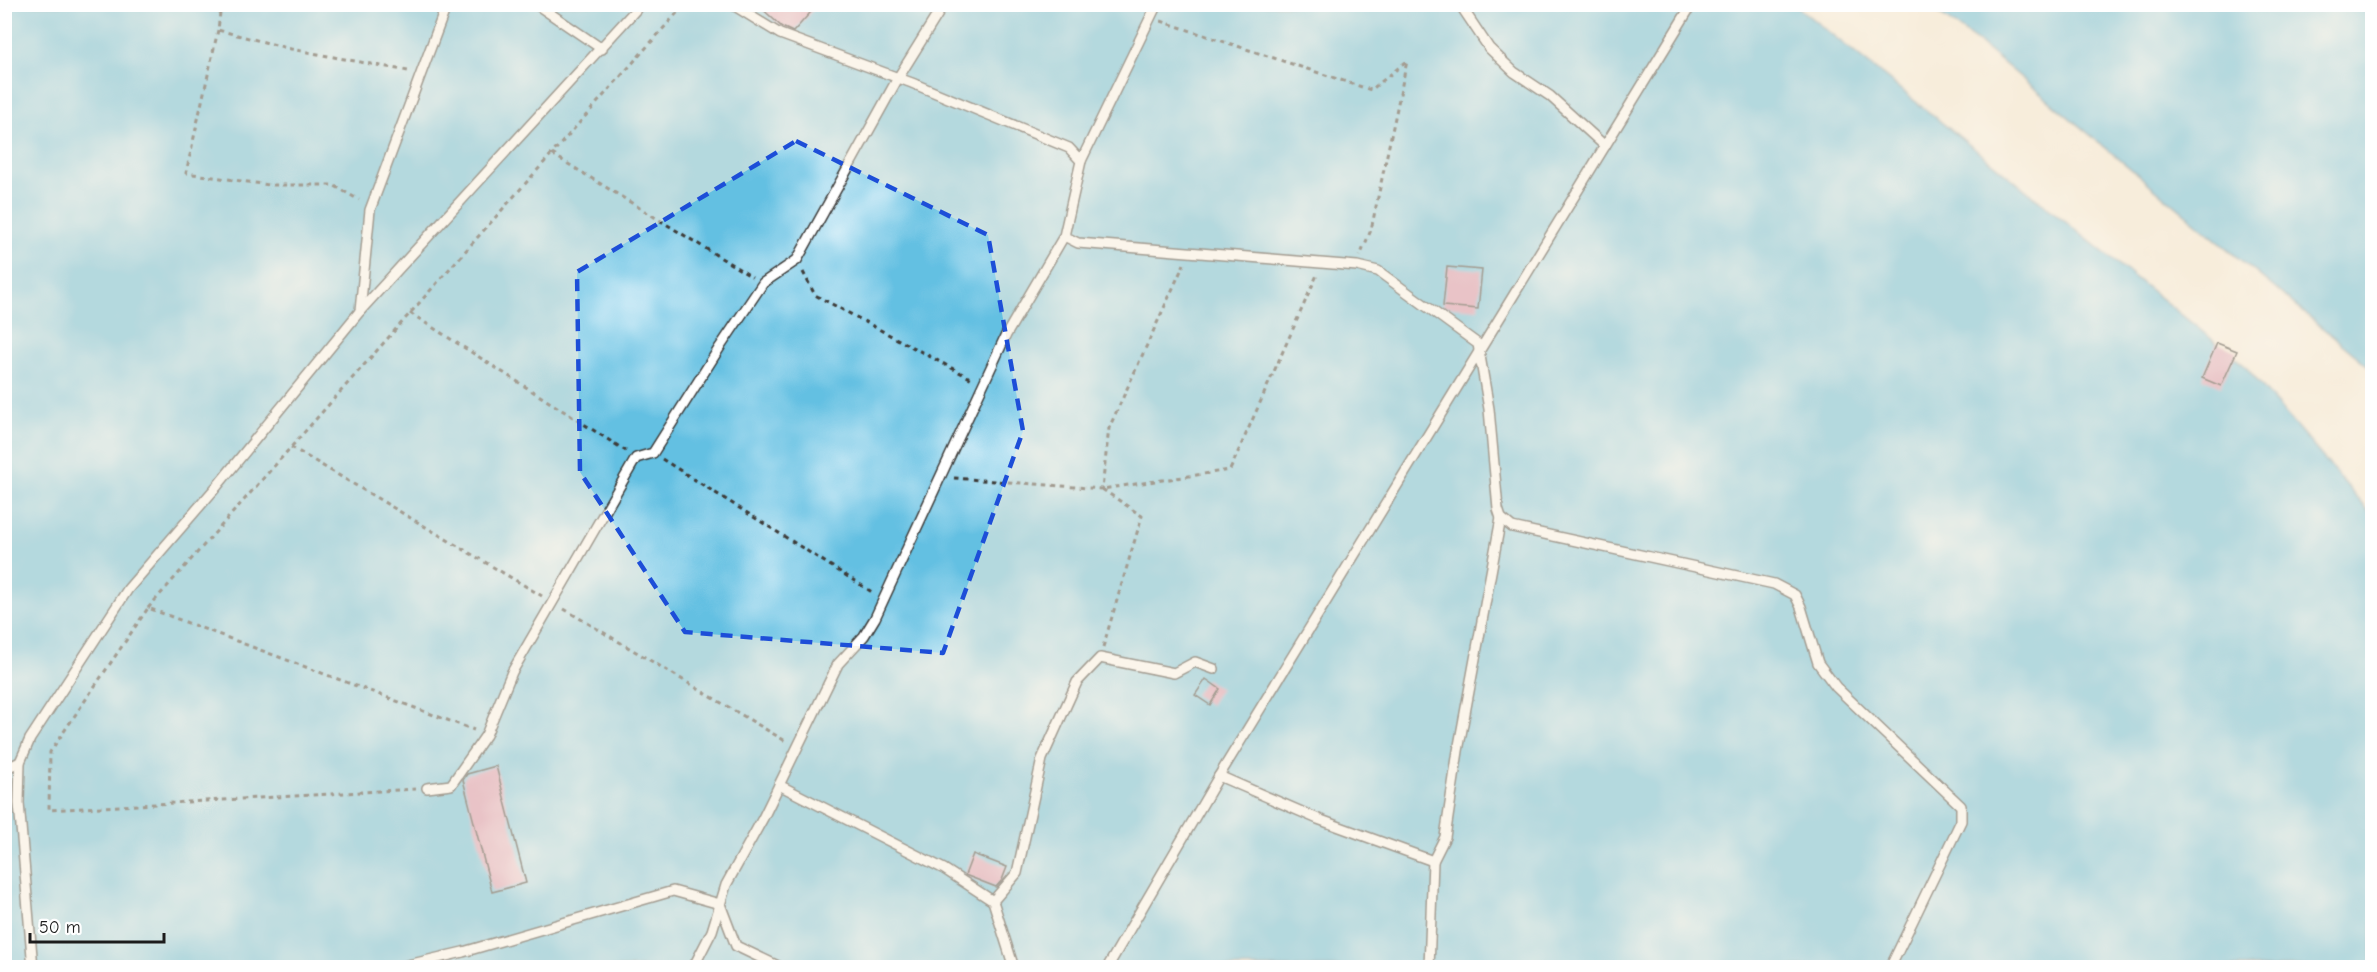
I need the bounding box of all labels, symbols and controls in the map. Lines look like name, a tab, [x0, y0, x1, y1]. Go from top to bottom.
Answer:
scale bar	[30, 906, 164, 944]
text: 50 m	[39, 917, 81, 938]

